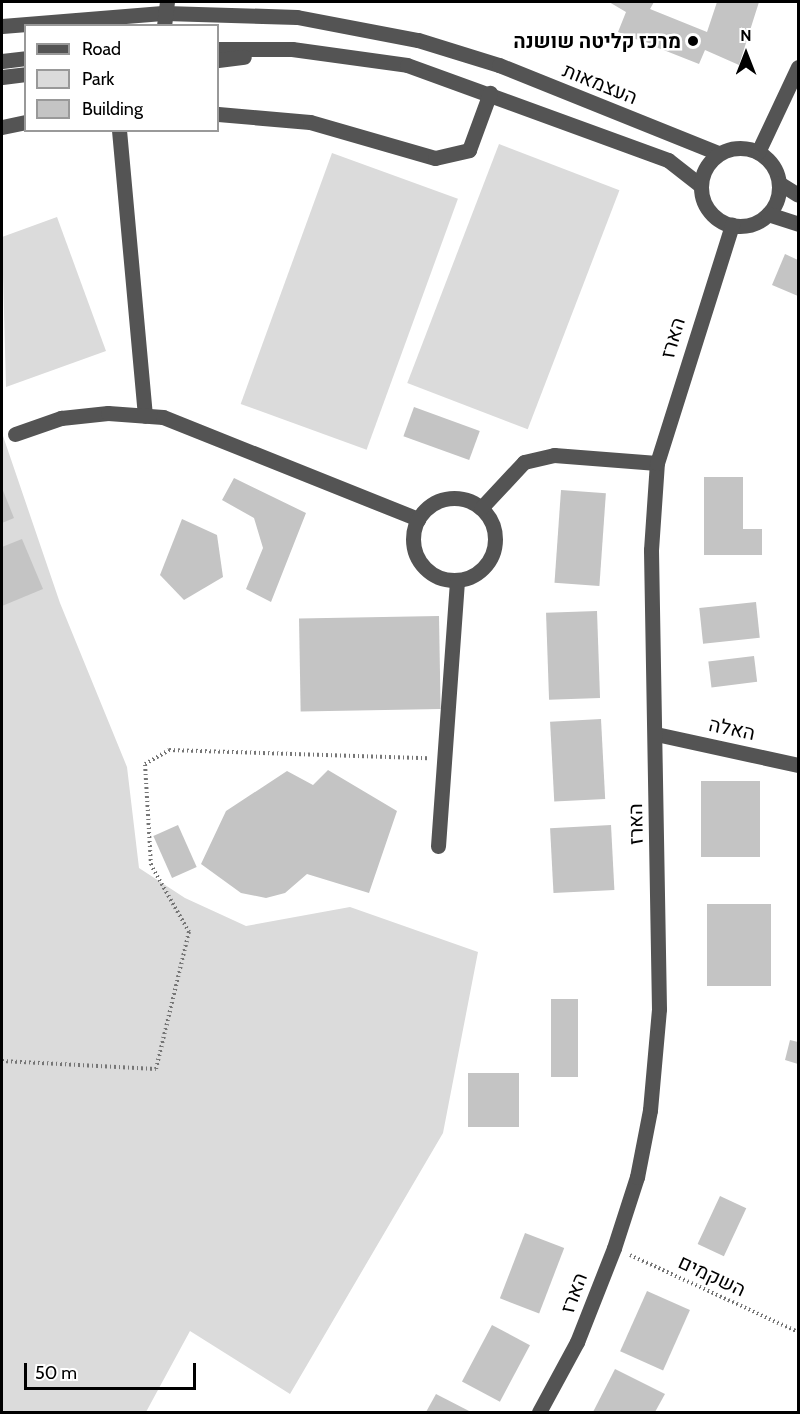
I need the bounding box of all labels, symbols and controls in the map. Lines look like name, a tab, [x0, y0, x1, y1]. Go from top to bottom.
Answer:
legend	[24, 24, 219, 132]
north arrow	[716, 24, 776, 84]
text: N	[740, 26, 752, 45]
place label: מרכז קליטה שושנה	[513, 29, 681, 53]
marker: מרכז קליטה שושנה	[686, 34, 700, 48]
text: Road	[82, 38, 121, 60]
street label: העצמאות	[559, 58, 641, 110]
text: Park	[82, 68, 114, 90]
text: Building	[82, 98, 143, 120]
street label: הארז	[655, 315, 691, 361]
street label: האלה	[707, 712, 757, 746]
street label: הארז	[624, 803, 648, 845]
street label: השקמים	[675, 1250, 749, 1302]
street label: הארז	[555, 1269, 593, 1317]
scale bar	[27, 1351, 200, 1389]
text: 50 m	[35, 1362, 77, 1384]

